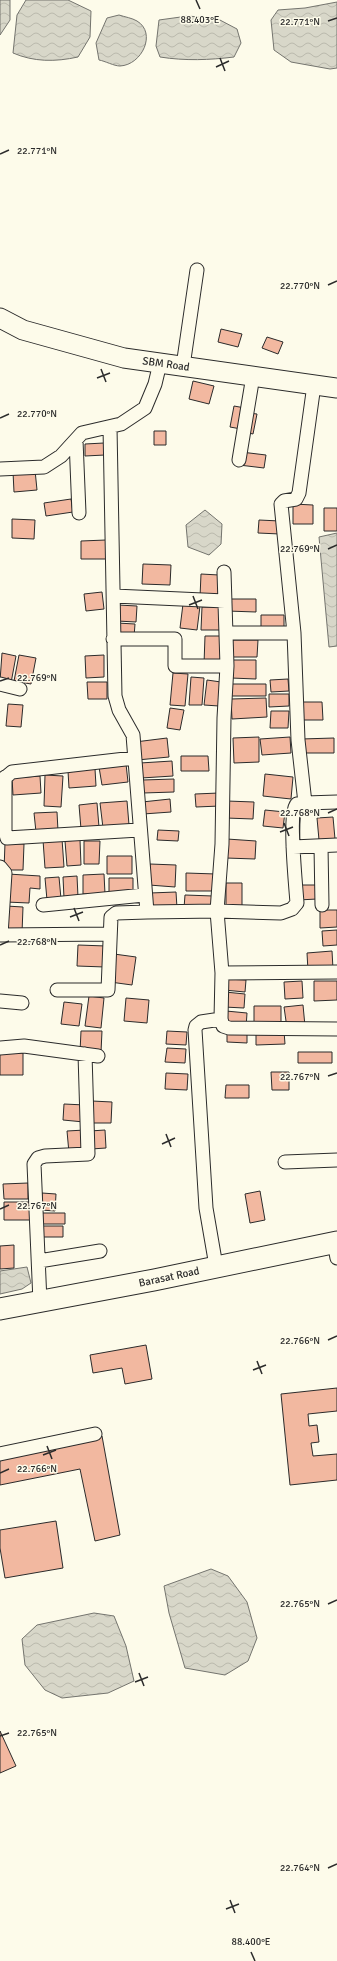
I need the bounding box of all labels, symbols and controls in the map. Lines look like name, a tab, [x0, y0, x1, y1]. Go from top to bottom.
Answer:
text: 88.403°E	[181, 14, 220, 26]
text: 22.771°N	[280, 16, 320, 28]
text: 22.771°N	[17, 145, 57, 157]
text: 22.770°N	[280, 280, 320, 292]
street label: SBM Road	[142, 354, 191, 374]
text: 22.770°N	[17, 408, 57, 420]
text: 22.769°N	[280, 543, 320, 555]
text: 22.769°N	[17, 672, 57, 684]
text: 22.768°N	[280, 807, 320, 819]
text: 22.768°N	[17, 936, 57, 948]
text: 22.767°N	[280, 1071, 320, 1083]
text: 22.767°N	[17, 1200, 57, 1212]
street label: Barasat Road	[137, 1264, 201, 1290]
text: 22.766°N	[280, 1335, 320, 1347]
text: 22.766°N	[17, 1463, 57, 1475]
text: 22.765°N	[280, 1598, 320, 1610]
text: 22.765°N	[17, 1727, 57, 1739]
text: 22.764°N	[280, 1862, 320, 1874]
text: 88.400°E	[232, 1936, 271, 1948]

